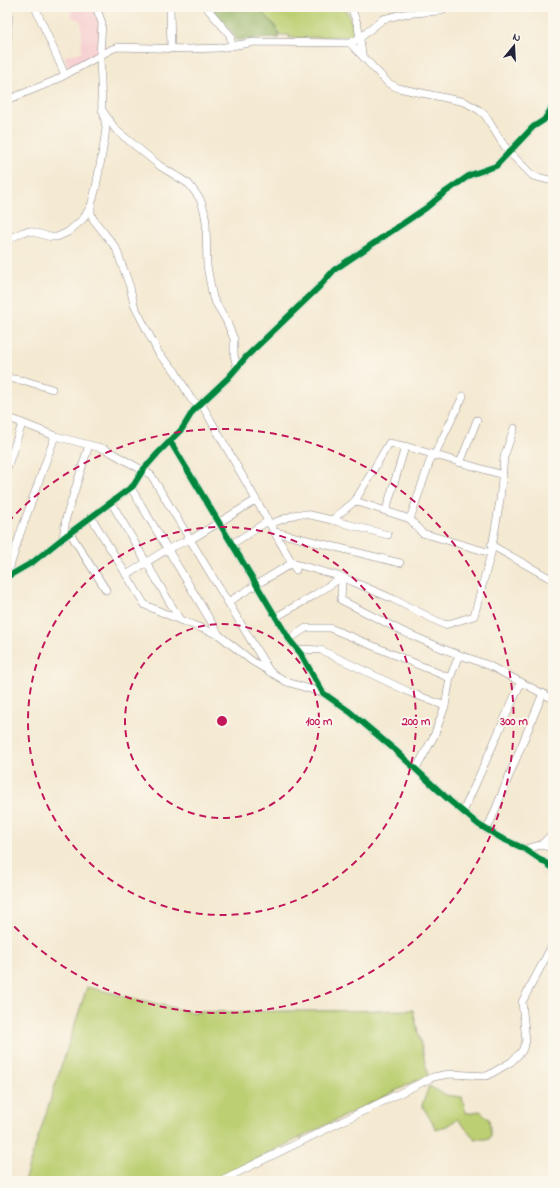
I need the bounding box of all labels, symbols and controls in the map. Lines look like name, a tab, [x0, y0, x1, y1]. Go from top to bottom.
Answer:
north arrow	[494, 26, 534, 66]
text: N	[511, 29, 523, 46]
text: 100 m	[306, 713, 333, 731]
text: 200 m	[401, 713, 431, 731]
text: 300 m	[499, 713, 529, 731]
centre of rings	[215, 714, 229, 728]

